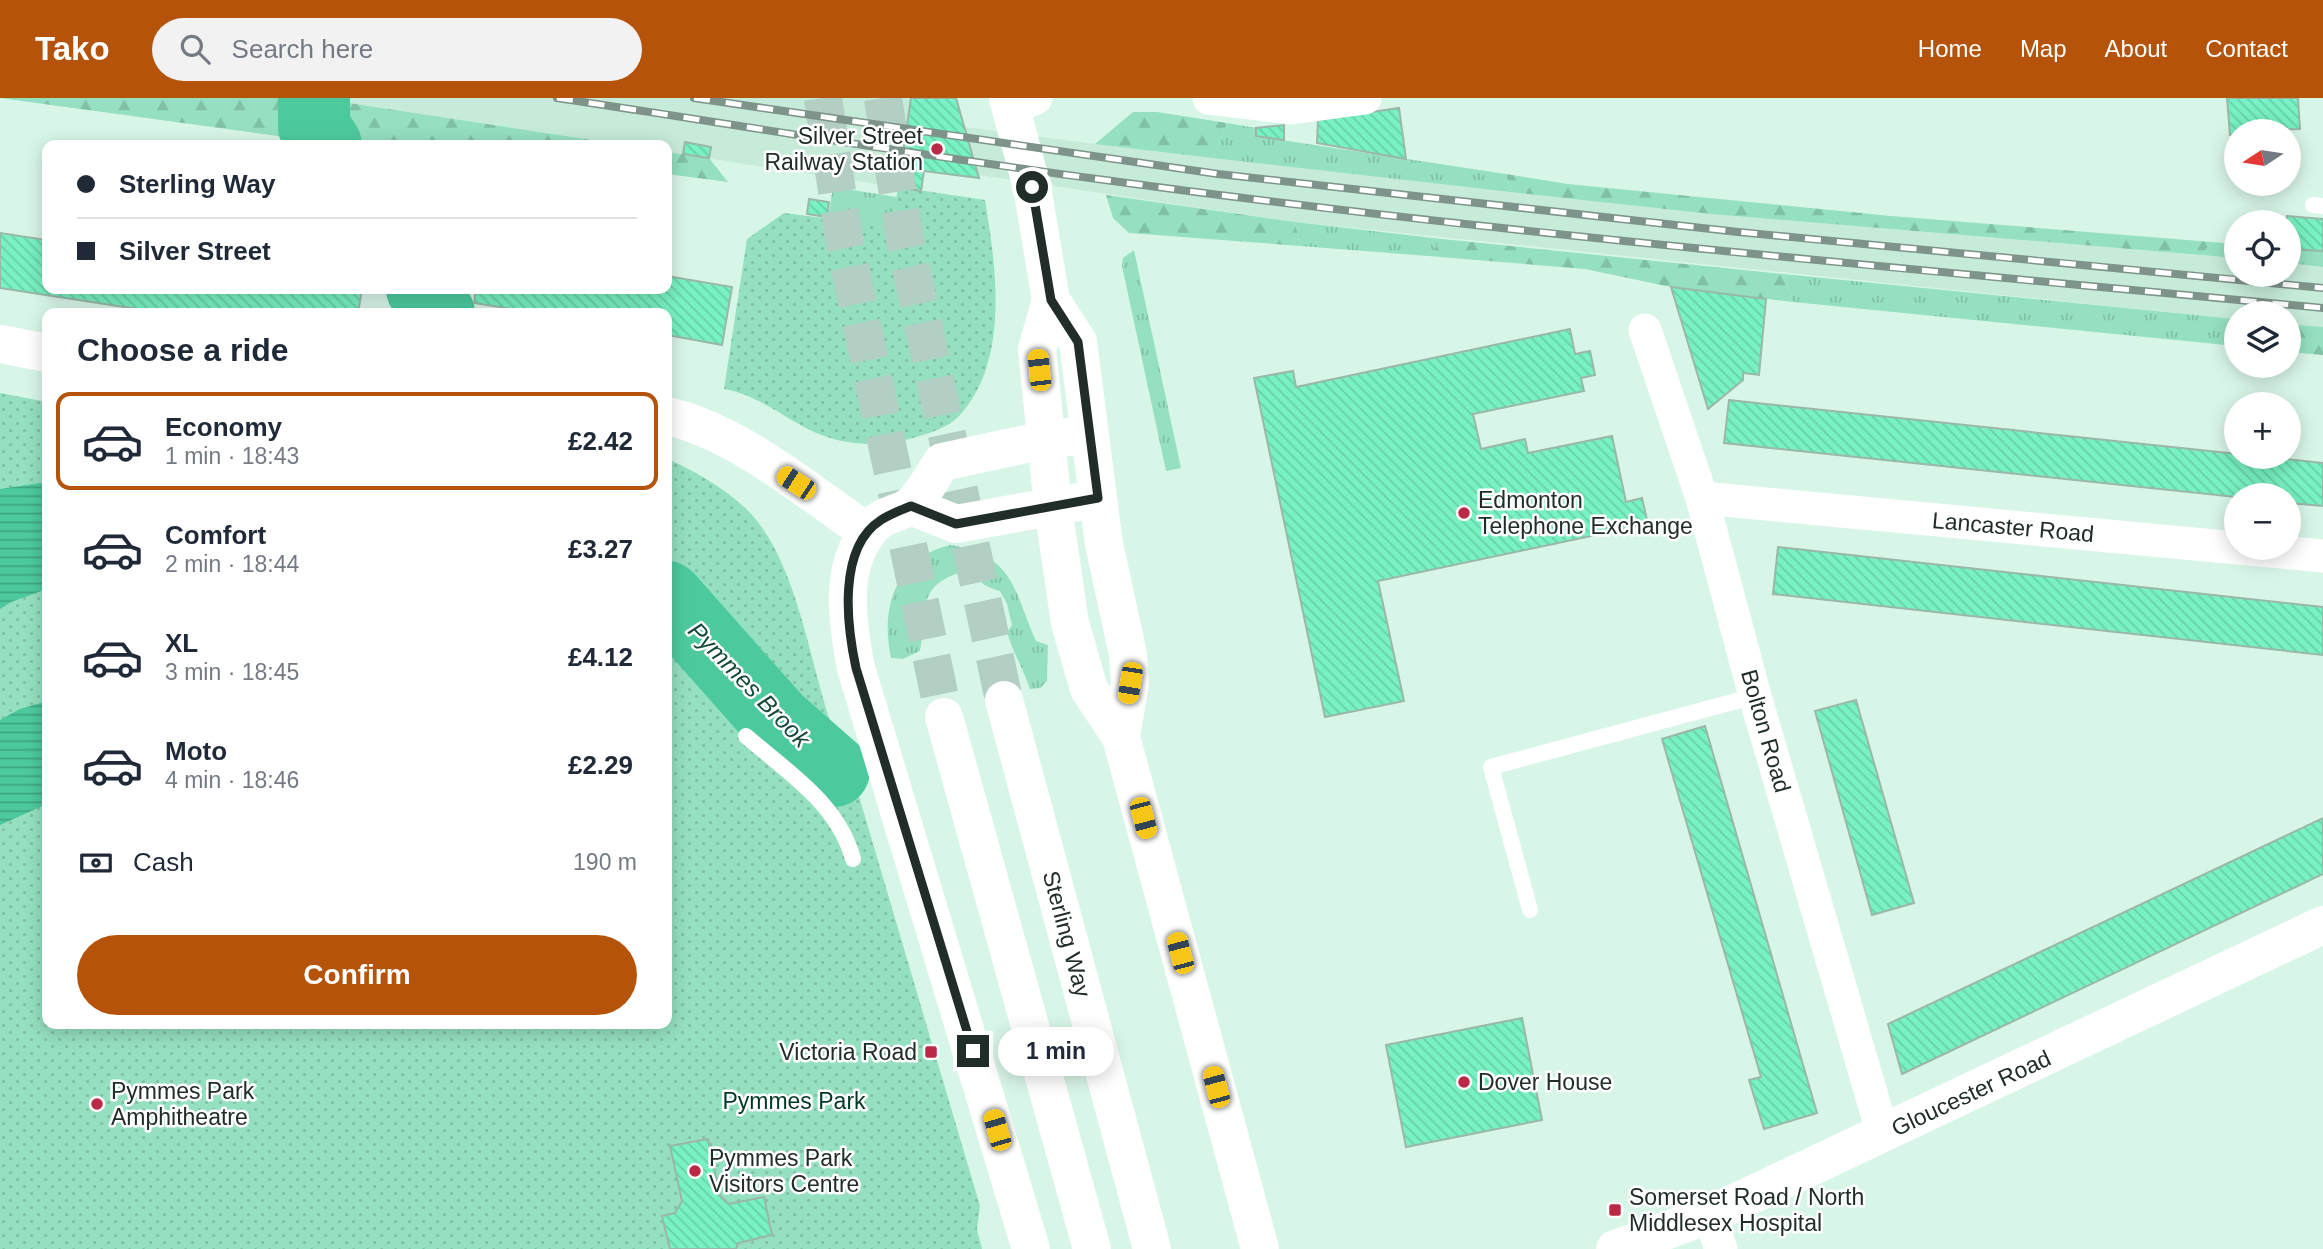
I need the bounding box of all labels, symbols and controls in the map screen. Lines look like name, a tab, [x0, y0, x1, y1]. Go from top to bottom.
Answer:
search box	[152, 18, 642, 81]
text: Tako	[35, 30, 110, 67]
icon: search	[176, 30, 214, 68]
text: Search here	[232, 34, 373, 64]
text: Home	[1918, 35, 1982, 62]
text: Map	[2020, 35, 2067, 62]
text: About	[2105, 35, 2167, 62]
text: Contact	[2205, 35, 2288, 62]
north arrow	[2224, 119, 2301, 196]
map controls	[2224, 119, 2301, 560]
place label: Silver Street Railway Station	[764, 123, 924, 175]
marker: Silver Street Railway Station	[929, 141, 945, 157]
text: Sterling Way	[119, 169, 276, 199]
route start	[1016, 171, 1048, 203]
button: locate	[2224, 210, 2301, 287]
text: Silver Street	[119, 236, 271, 266]
button: layers	[2224, 301, 2301, 378]
text: Choose a ride	[77, 332, 289, 368]
car	[1027, 348, 1052, 392]
button: +	[2224, 392, 2301, 469]
icon: car	[81, 410, 144, 473]
text: Economy	[165, 412, 282, 442]
text: £2.42	[568, 426, 633, 456]
text: 1 min · 18:43	[165, 443, 299, 469]
car	[773, 463, 820, 503]
button: −	[2224, 483, 2301, 560]
place label: Edmonton Telephone Exchange	[1478, 487, 1693, 539]
marker: Edmonton Telephone Exchange	[1456, 505, 1472, 521]
street label: Lancaster Road	[1931, 507, 2095, 547]
icon: car	[81, 518, 144, 581]
text: Comfort	[165, 520, 266, 550]
text: £3.27	[568, 534, 633, 564]
text: 2 min · 18:44	[165, 551, 299, 577]
water label: Pymmes Brook	[683, 617, 817, 754]
icon: car	[81, 626, 144, 689]
text: XL	[165, 628, 198, 658]
text: £4.12	[568, 642, 633, 672]
text: 3 min · 18:45	[165, 659, 299, 685]
car	[1117, 661, 1144, 705]
street label: Bolton Road	[1736, 667, 1796, 795]
icon: car	[81, 734, 144, 797]
text: Moto	[165, 736, 227, 766]
text: £2.29	[568, 750, 633, 780]
text: 4 min · 18:46	[165, 767, 299, 793]
car	[1128, 795, 1159, 841]
icon: cash	[77, 844, 115, 882]
text: Cash	[133, 847, 194, 877]
text: 190 m	[573, 849, 637, 875]
street label: Sterling Way	[1038, 868, 1096, 1000]
car	[1165, 930, 1196, 976]
button: Confirm	[77, 935, 637, 1015]
callout: 1 min	[998, 1026, 1113, 1076]
route end	[957, 1035, 989, 1067]
text: 1 min	[1026, 1038, 1086, 1064]
place label: Victoria Road	[779, 1039, 917, 1065]
marker: Victoria Road	[923, 1044, 939, 1060]
street label: Gloucester Road	[1887, 1045, 2055, 1141]
car	[1201, 1064, 1232, 1110]
place label: Dover House	[1478, 1069, 1612, 1095]
marker: Dover House	[1456, 1074, 1472, 1090]
place label: Pymmes Park Amphitheatre	[111, 1078, 255, 1130]
park label: Pymmes Park	[722, 1088, 866, 1114]
marker: Pymmes Park Amphitheatre	[89, 1096, 105, 1112]
car	[982, 1107, 1013, 1153]
place label: Pymmes Park Visitors Centre	[709, 1145, 859, 1197]
marker: Pymmes Park Visitors Centre	[687, 1163, 703, 1179]
place label: Somerset Road / North Middlesex Hospital	[1629, 1184, 1864, 1236]
marker: Somerset Road / North Middlesex Hospital	[1607, 1202, 1623, 1218]

